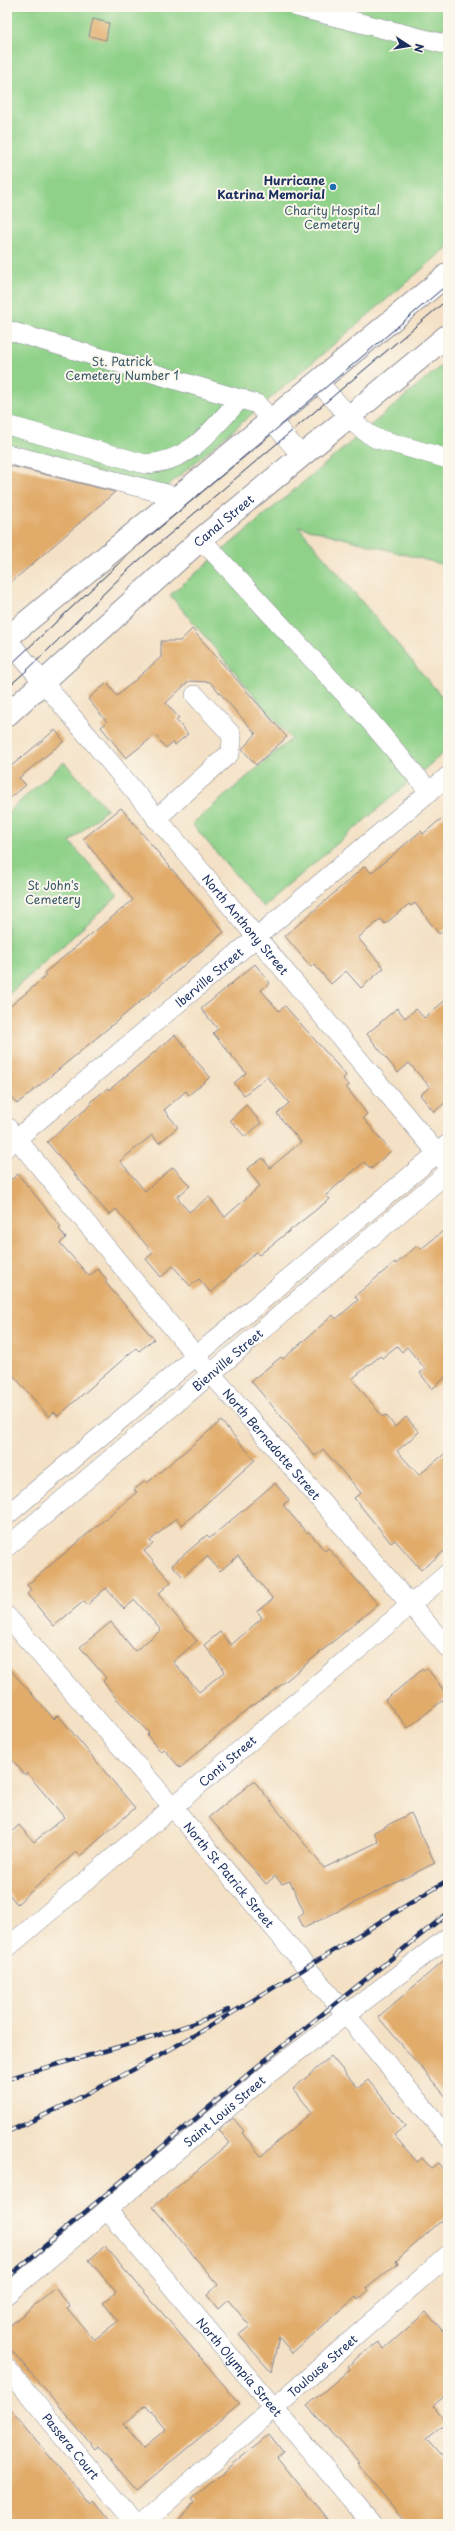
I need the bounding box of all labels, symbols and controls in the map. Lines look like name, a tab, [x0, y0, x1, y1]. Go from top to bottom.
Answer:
north arrow	[389, 26, 429, 66]
text: N	[410, 42, 428, 54]
place label: Hurricane Katrina Memorial	[217, 171, 325, 203]
marker: Hurricane Katrina Memorial	[328, 182, 338, 192]
park label: Charity Hospital Cemetery	[284, 201, 380, 233]
park label: St. Patrick Cemetery Number 1	[65, 352, 179, 384]
street label: Canal Street	[189, 490, 258, 551]
street label: North Anthony Street	[198, 870, 293, 979]
park label: St John's Cemetery	[25, 876, 81, 908]
street label: Iberville Street	[171, 943, 247, 1011]
street label: Bienville Street	[188, 1324, 267, 1395]
street label: North Bernadotte Street	[219, 1384, 325, 1504]
street label: Conti Street	[194, 1731, 260, 1791]
street label: North St Patrick Street	[180, 1818, 279, 1932]
street label: Saint Louis Street	[179, 2071, 269, 2151]
street label: North Olympia Street	[193, 2314, 287, 2420]
street label: Toulouse Street	[283, 2330, 361, 2401]
street label: Passera Court	[38, 2409, 104, 2483]

